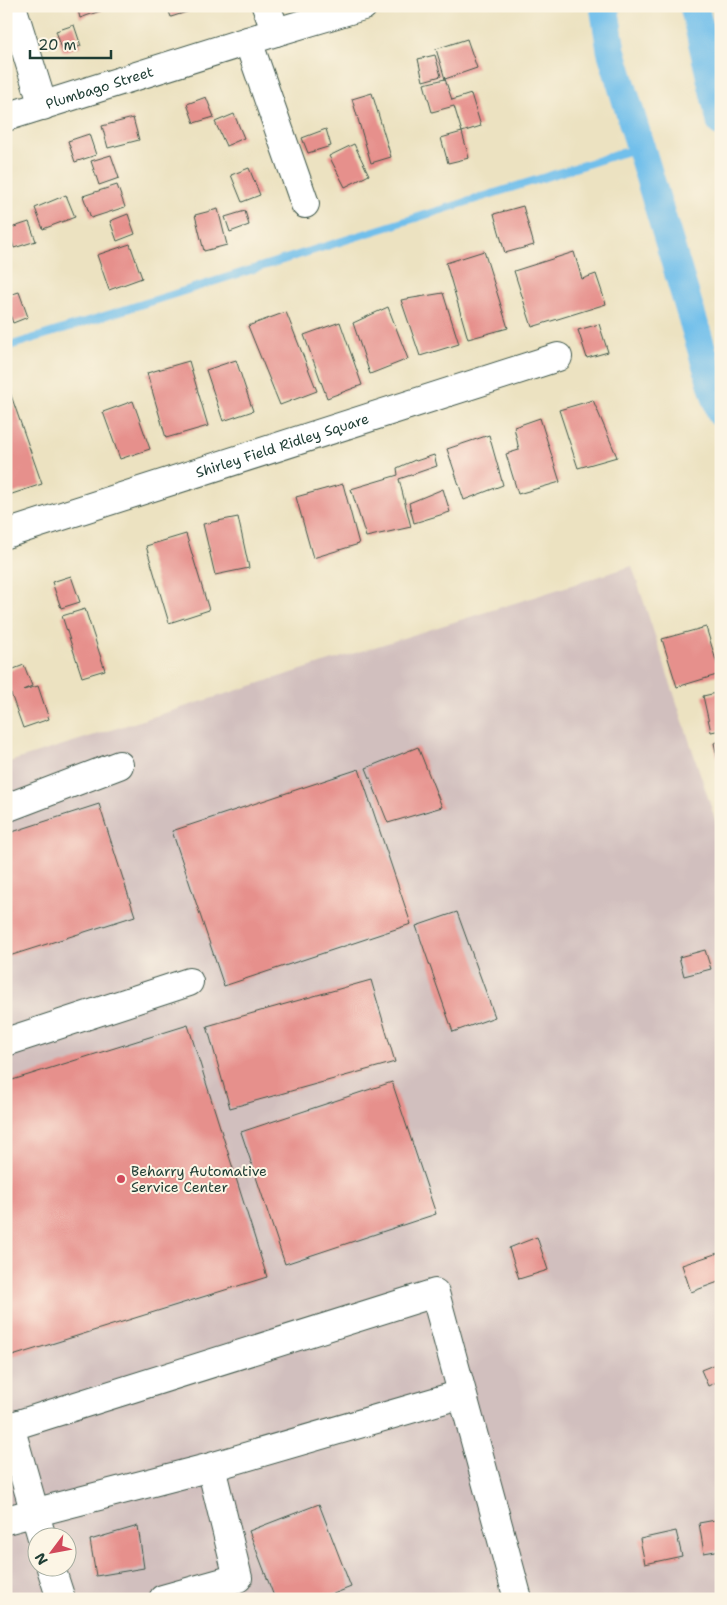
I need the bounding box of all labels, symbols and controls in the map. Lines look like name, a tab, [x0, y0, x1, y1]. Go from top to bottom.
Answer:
scale bar	[30, 28, 111, 60]
text: 20 m	[38, 35, 77, 55]
street label: Plumbago Street	[43, 62, 156, 113]
street label: Shirley Field Ridley Square	[193, 409, 371, 482]
place label: Beharry Automative Service Center	[131, 1162, 267, 1196]
marker: Beharry Automative Service Center	[115, 1173, 127, 1185]
north arrow	[28, 1528, 78, 1578]
text: N	[30, 1549, 52, 1568]

